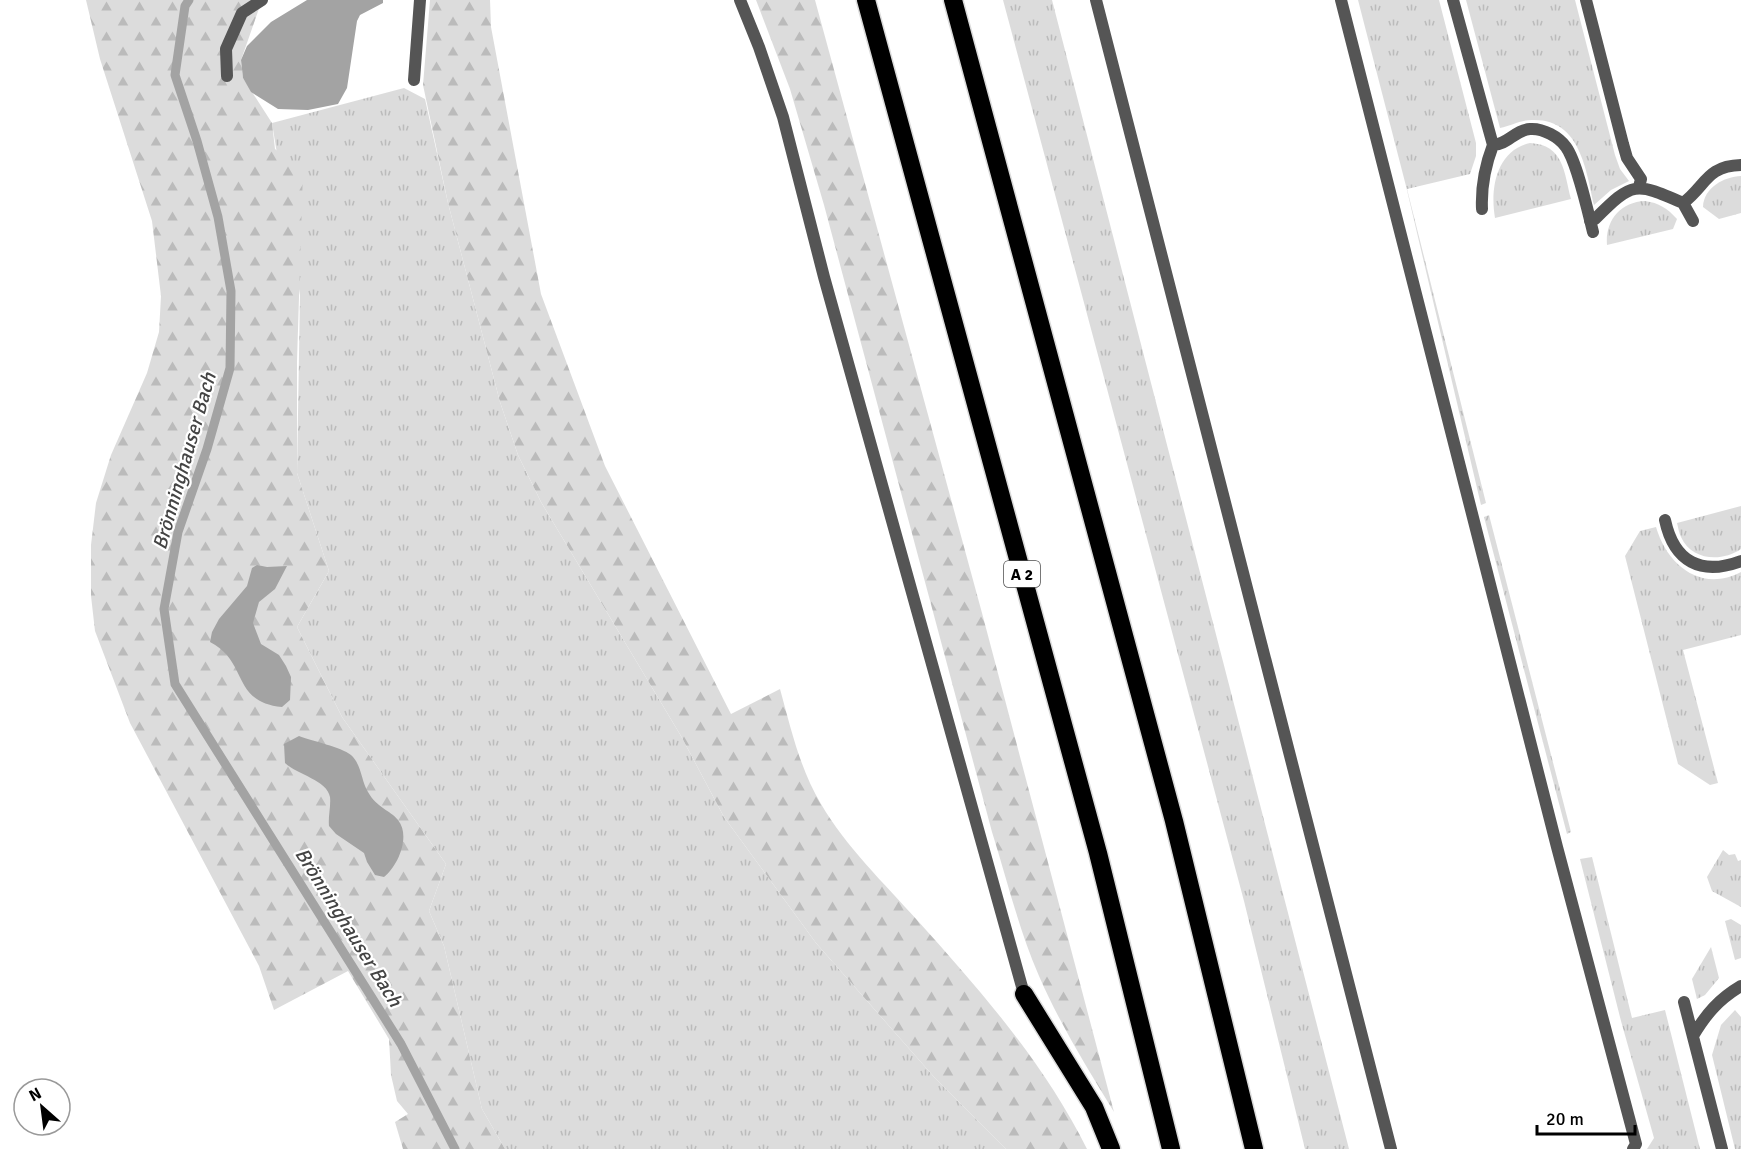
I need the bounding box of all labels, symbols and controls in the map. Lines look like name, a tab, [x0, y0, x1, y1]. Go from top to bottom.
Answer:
water label: Brönninghauser Bach	[147, 369, 222, 552]
road number: A 2	[1004, 561, 1040, 587]
water label: Brönninghauser Bach	[290, 843, 408, 1012]
north arrow	[12, 1077, 72, 1137]
text: N	[26, 1083, 45, 1106]
scale bar	[1537, 1098, 1634, 1136]
text: 20 m	[1546, 1108, 1584, 1130]

